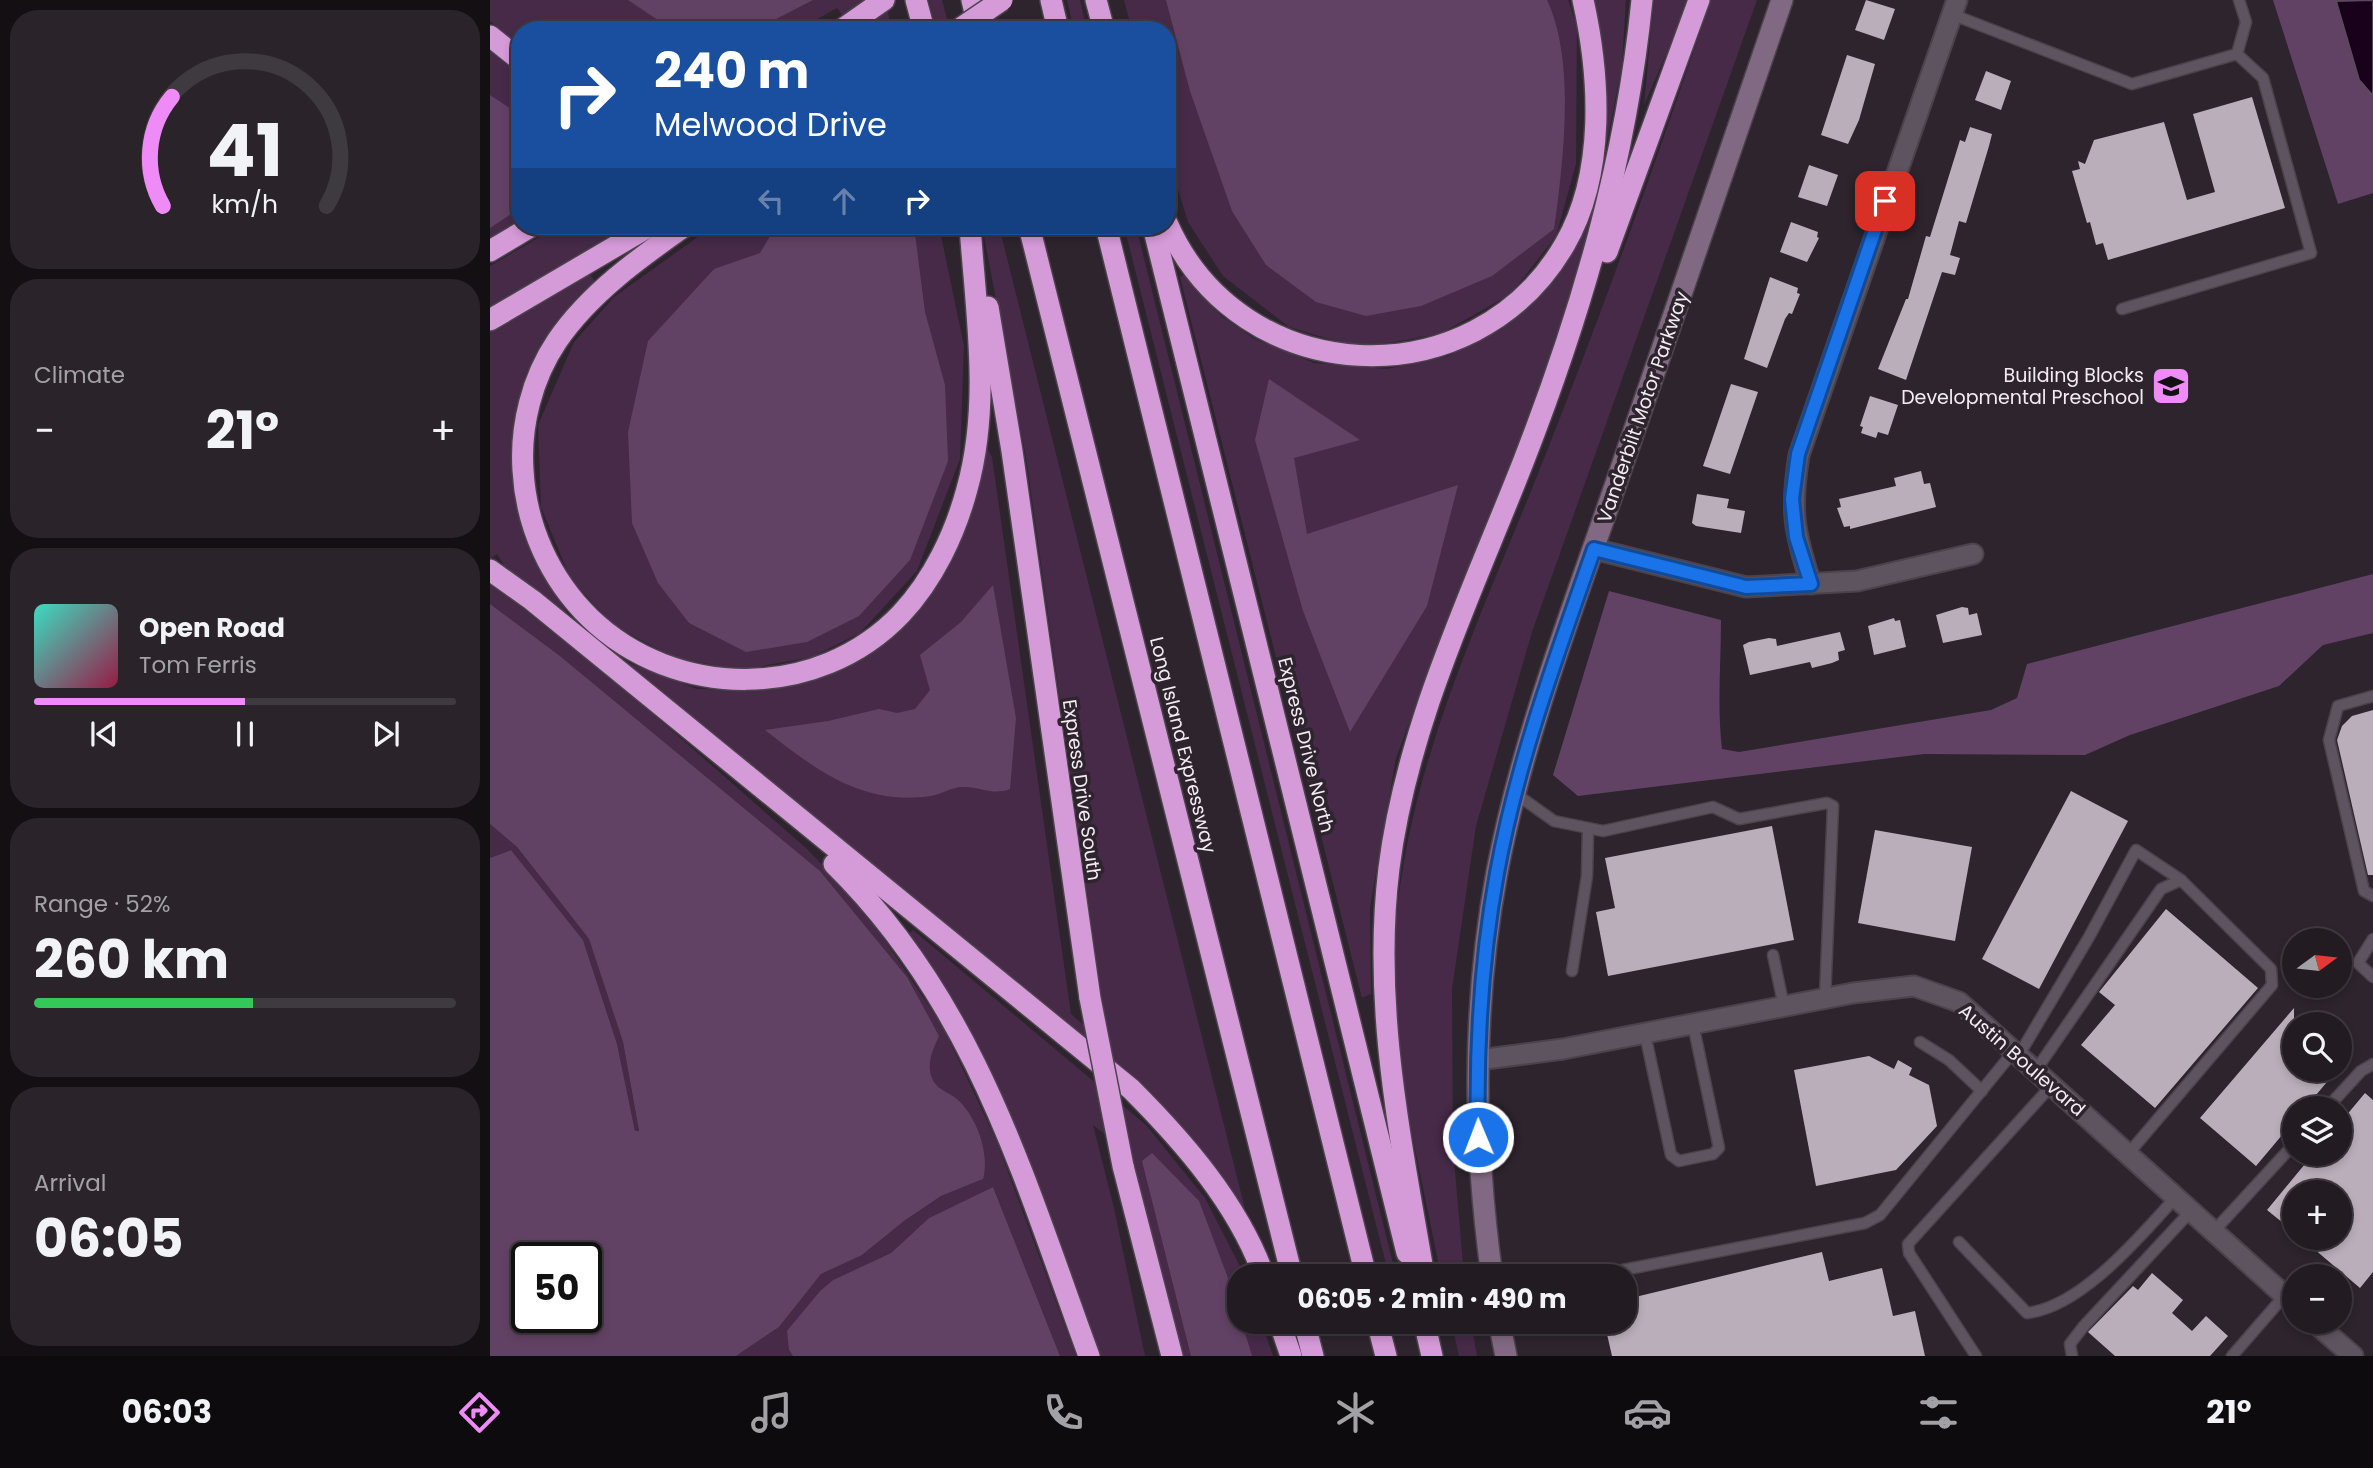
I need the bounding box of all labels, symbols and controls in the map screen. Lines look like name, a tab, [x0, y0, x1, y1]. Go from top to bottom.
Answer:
text: 240 m	[654, 37, 809, 105]
icon: right	[539, 49, 630, 140]
text: 41	[207, 100, 283, 201]
text: Melwood Drive	[654, 102, 887, 147]
pin	[1855, 171, 1915, 231]
icon: left	[752, 182, 790, 220]
icon: ahead	[825, 182, 863, 220]
icon: right	[898, 182, 936, 220]
icon: arrive	[1866, 182, 1904, 220]
text: km/h	[212, 186, 278, 221]
street label: Vanderbilt Motor Parkway	[1591, 287, 1695, 526]
text: Climate	[34, 359, 125, 391]
place label: Building Blocks Developmental Preschool	[1901, 362, 2144, 411]
school or university icon: Building Blocks Developmental Preschool	[2150, 365, 2192, 407]
text: 21°	[206, 394, 279, 467]
text: −	[34, 404, 55, 457]
text: +	[430, 404, 456, 457]
text: Open Road	[139, 610, 285, 646]
street label: Long Island Expressway	[1143, 634, 1223, 856]
text: Tom Ferris	[139, 649, 257, 681]
street label: Express Drive North	[1271, 654, 1341, 836]
street label: Express Drive South	[1056, 698, 1108, 882]
icon: previous	[85, 715, 123, 753]
icon: pause	[226, 715, 264, 753]
icon: next	[367, 715, 405, 753]
text: Range · 52%	[34, 888, 170, 920]
text: 260 km	[34, 923, 229, 996]
north arrow	[2282, 928, 2352, 998]
map controls	[2282, 928, 2352, 1334]
street label: Austin Boulevard	[1953, 997, 2091, 1123]
button: search	[2282, 1012, 2352, 1082]
button: layers	[2282, 1096, 2352, 1166]
position arrow	[1441, 1100, 1515, 1174]
text: Arrival	[34, 1167, 106, 1199]
button: +	[2282, 1180, 2352, 1250]
text: 06:05	[34, 1202, 184, 1275]
speed limit sign: 50	[511, 1242, 602, 1333]
button: −	[2282, 1264, 2352, 1334]
text: 06:05 · 2 min · 490 m	[1297, 1281, 1567, 1317]
icon: directions	[455, 1388, 504, 1437]
icon: music	[747, 1388, 796, 1437]
icon: phone	[1039, 1388, 1088, 1437]
icon: climate	[1331, 1388, 1380, 1437]
icon: car	[1623, 1388, 1672, 1437]
icon: filters	[1914, 1388, 1963, 1437]
text: 06:03	[121, 1389, 212, 1434]
text: 21°	[2206, 1389, 2251, 1434]

